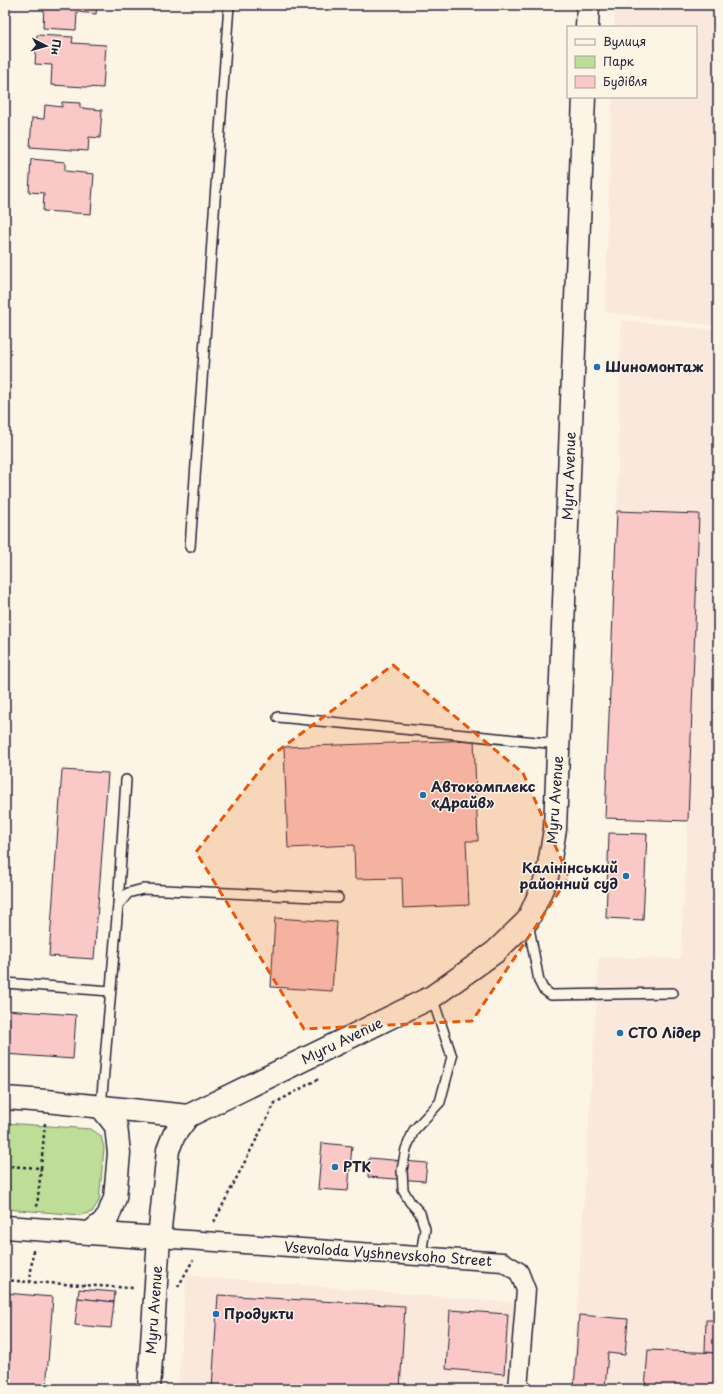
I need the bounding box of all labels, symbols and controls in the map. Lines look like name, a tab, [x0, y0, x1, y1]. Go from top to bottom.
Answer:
north arrow	[26, 26, 66, 66]
legend	[567, 26, 697, 98]
text: Вулиця	[603, 32, 646, 50]
text: Пн	[47, 38, 66, 56]
text: Парк	[603, 52, 635, 70]
text: Будівля	[603, 72, 648, 90]
place label: Шиномонтаж	[605, 356, 704, 377]
marker: Шиномонтаж	[592, 362, 602, 372]
street label: Myru Avenue	[556, 431, 581, 521]
street label: Myru Avenue	[541, 755, 568, 845]
place label: Автокомплекс «Драйв»	[431, 776, 536, 813]
marker: Автокомплекс «Драйв»	[418, 790, 428, 800]
place label: Калінінський районний суд	[520, 857, 619, 894]
marker: Калінінський районний суд	[621, 871, 631, 881]
street label: Myru Avenue	[297, 1012, 386, 1069]
place label: СТО Лідер	[628, 1022, 701, 1043]
marker: СТО Лідер	[615, 1028, 625, 1038]
place label: РТК	[343, 1156, 371, 1177]
marker: РТК	[330, 1162, 340, 1172]
street label: Vsevoloda Vyshnevskoho Street	[284, 1236, 493, 1271]
street label: Myru Avenue	[140, 1265, 167, 1355]
place label: Продукти	[224, 1303, 294, 1324]
marker: Продукти	[211, 1309, 221, 1319]

